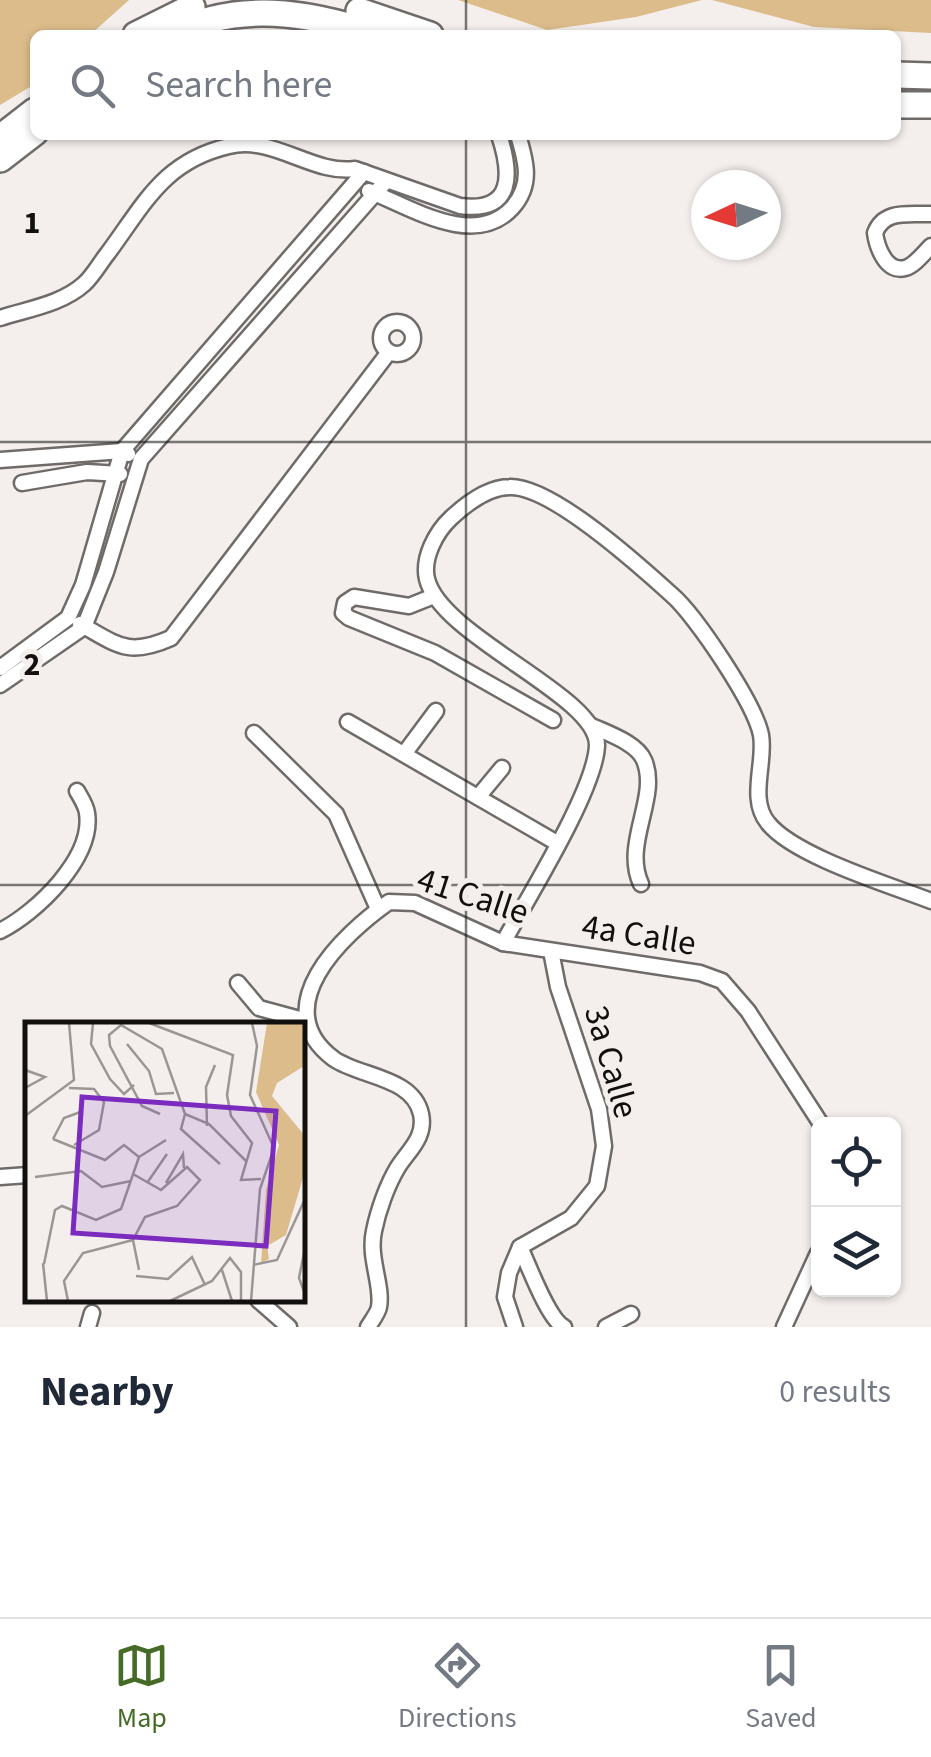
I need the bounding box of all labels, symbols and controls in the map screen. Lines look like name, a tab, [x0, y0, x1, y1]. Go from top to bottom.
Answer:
search box	[30, 30, 901, 140]
icon: search	[65, 58, 120, 113]
text: Search here	[145, 58, 332, 112]
north arrow	[691, 170, 781, 260]
text: 1	[24, 200, 40, 246]
text: 2	[24, 642, 40, 688]
street label: 41 Calle	[411, 855, 535, 937]
street label: 4a Calle	[578, 901, 700, 969]
street label: 3a Calle	[571, 1000, 651, 1124]
inset map	[25, 1022, 305, 1302]
map controls	[811, 1117, 901, 1297]
button: locate	[811, 1117, 901, 1207]
button: layers	[811, 1207, 901, 1297]
text: Nearby	[40, 1362, 174, 1422]
text: 0 results	[779, 1369, 891, 1415]
tab: Map	[114, 1638, 169, 1738]
tab: Directions	[398, 1638, 517, 1738]
tab: Saved	[745, 1638, 817, 1738]

